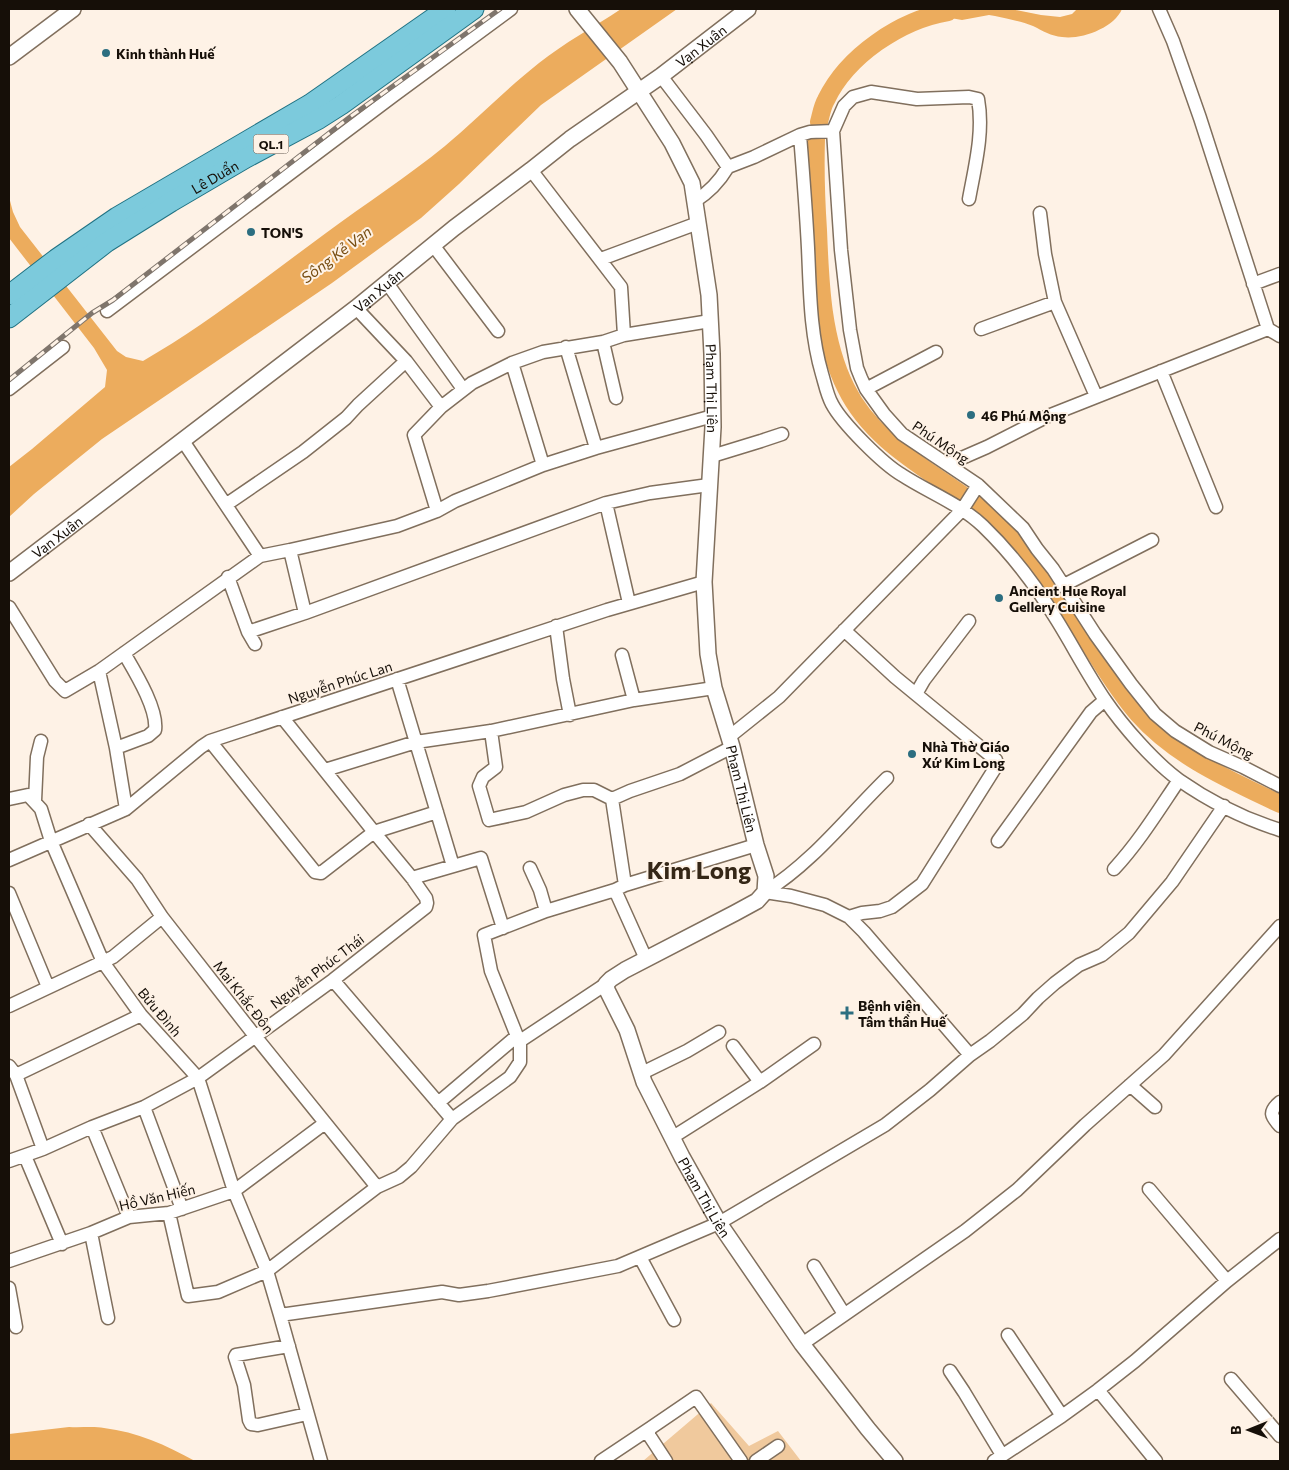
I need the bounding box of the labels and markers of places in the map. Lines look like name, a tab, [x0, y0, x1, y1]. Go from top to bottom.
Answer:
place label: Kinh thành Huế	[116, 45, 217, 62]
marker: Kinh thành Huế	[100, 47, 112, 59]
place label: TON'S	[261, 224, 303, 241]
marker: TON'S	[245, 226, 257, 238]
place label: 46 Phú Mộng	[981, 407, 1067, 424]
marker: 46 Phú Mộng	[965, 409, 977, 421]
place label: Ancient Hue Royal Gellery Cuisine	[1009, 582, 1126, 615]
marker: Ancient Hue Royal Gellery Cuisine	[993, 592, 1005, 604]
place label: Nhà Thờ Giáo Xứ Kim Long	[922, 738, 1010, 771]
marker: Nhà Thờ Giáo Xứ Kim Long	[906, 748, 918, 760]
place label: Bệnh viện Tâm thần Huế	[858, 997, 949, 1030]
marker: Bệnh viện Tâm thần Huế	[840, 1006, 854, 1020]

